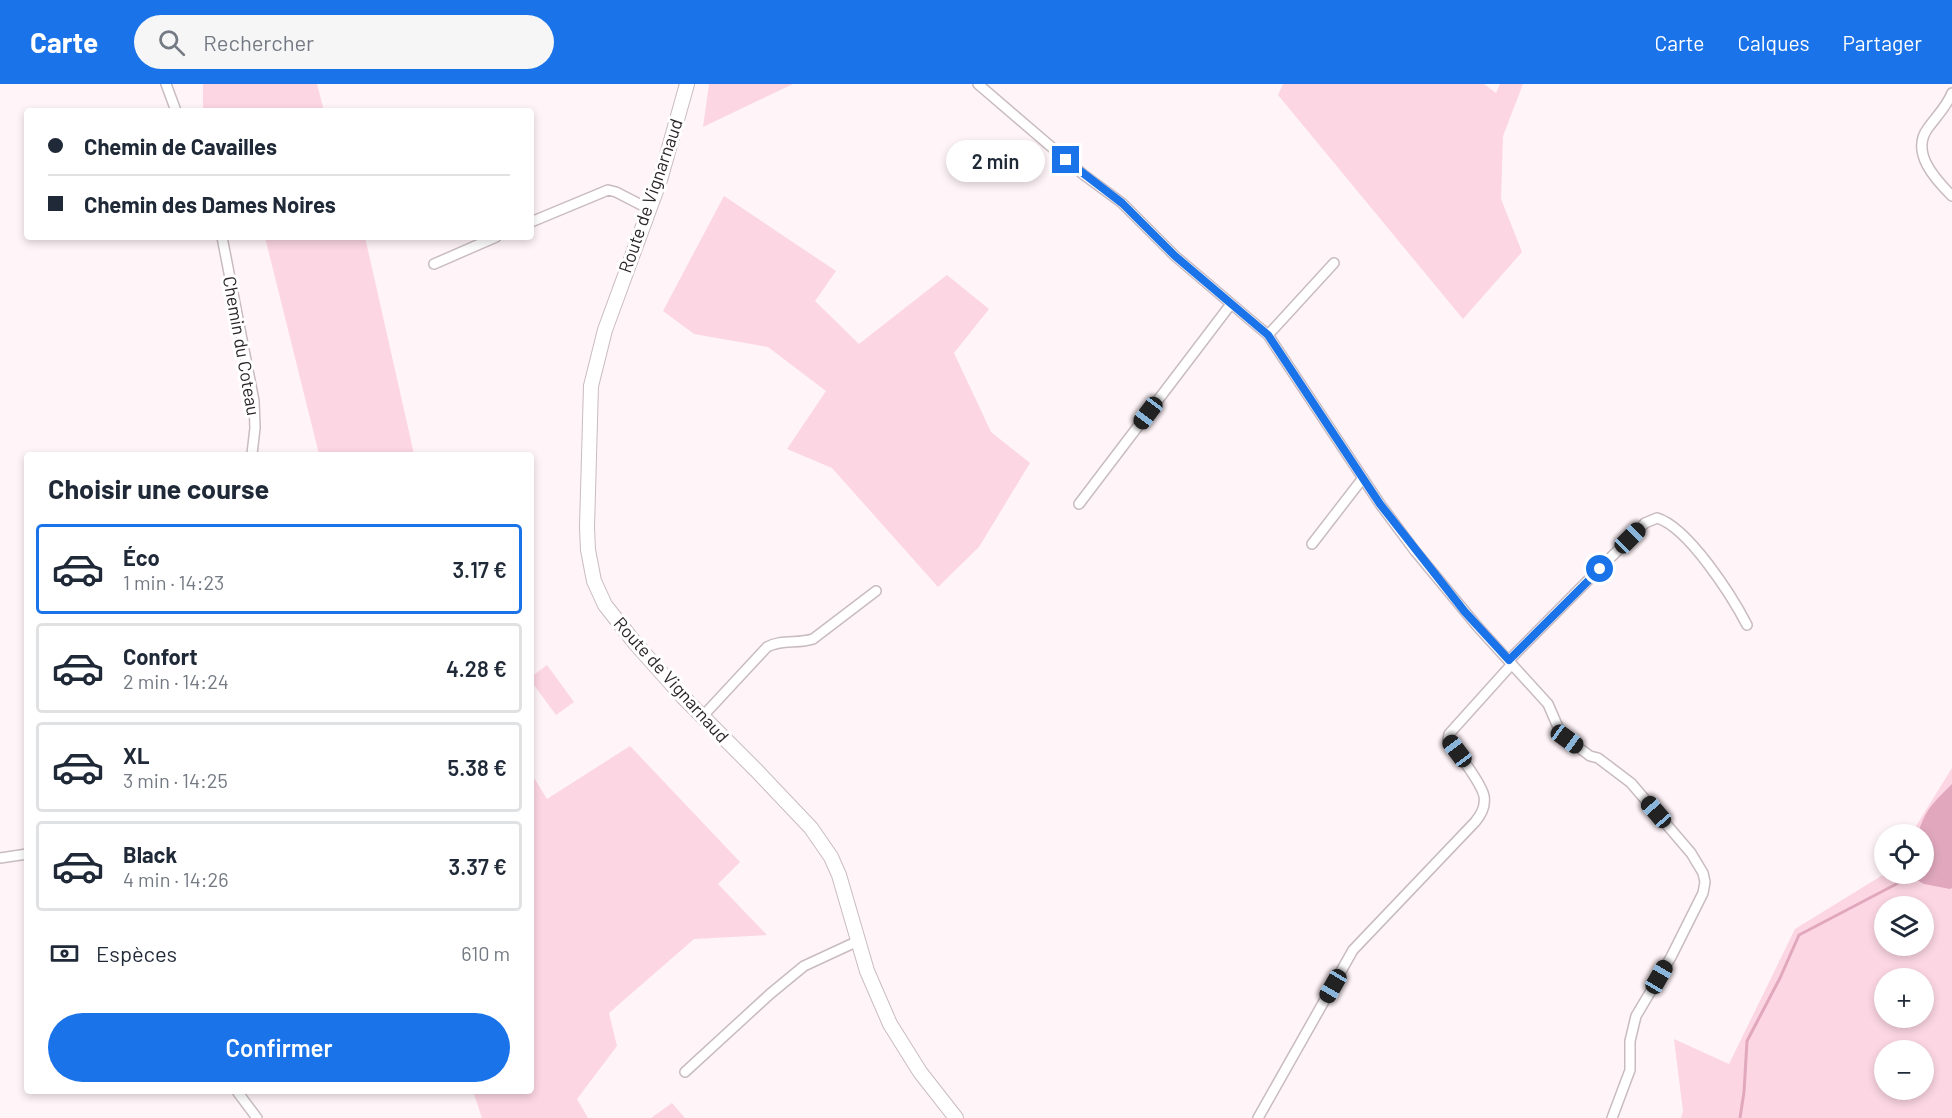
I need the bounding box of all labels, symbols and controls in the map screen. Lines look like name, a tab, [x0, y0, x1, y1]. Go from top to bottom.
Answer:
search box	[134, 15, 554, 69]
text: Carte	[30, 25, 98, 59]
icon: search	[155, 26, 188, 59]
text: Rechercher	[203, 29, 314, 55]
text: Carte	[1655, 30, 1704, 55]
text: Calques	[1737, 30, 1810, 55]
text: Partager	[1843, 30, 1922, 55]
street label: Route de Vignarnaud	[613, 116, 687, 276]
text: Chemin de Cavailles	[84, 133, 277, 159]
callout: 2 min	[946, 139, 1045, 181]
route end	[1052, 146, 1079, 173]
text: 2 min	[972, 149, 1019, 173]
text: Chemin des Dames Noires	[84, 191, 336, 217]
street label: Chemin du Coteau	[219, 274, 265, 417]
car	[1130, 393, 1166, 433]
text: Choisir une course	[48, 472, 269, 504]
car	[1611, 519, 1649, 557]
icon: car	[51, 542, 105, 596]
text: Éco	[123, 544, 160, 570]
route start	[1586, 555, 1613, 582]
text: 3.17 €	[452, 556, 507, 582]
text: 1 min · 14:23	[123, 570, 224, 594]
street label: Route de Vignarnaud	[610, 612, 734, 747]
icon: car	[51, 641, 105, 695]
text: Confort	[123, 643, 198, 669]
text: 4.28 €	[446, 655, 507, 681]
text: 2 min · 14:24	[123, 669, 229, 693]
car	[1547, 721, 1587, 757]
car	[1439, 731, 1475, 771]
icon: car	[51, 740, 105, 794]
text: XL	[123, 742, 149, 768]
text: 5.38 €	[448, 754, 507, 780]
text: 3 min · 14:25	[123, 768, 228, 792]
car	[1637, 793, 1675, 831]
map controls	[1874, 824, 1934, 1100]
button: locate	[1874, 824, 1934, 884]
icon: car	[51, 839, 105, 893]
text: Black	[123, 841, 177, 867]
text: 3.37 €	[449, 853, 507, 879]
text: 4 min · 14:26	[123, 867, 228, 891]
button: layers	[1874, 896, 1934, 956]
icon: cash	[48, 937, 81, 970]
text: Espèces	[96, 940, 177, 966]
text: 610 m	[461, 941, 510, 965]
car	[1642, 957, 1676, 997]
car	[1316, 966, 1350, 1006]
button: +	[1874, 968, 1934, 1028]
button: Confirmer	[48, 1013, 510, 1082]
button: −	[1874, 1040, 1934, 1100]

